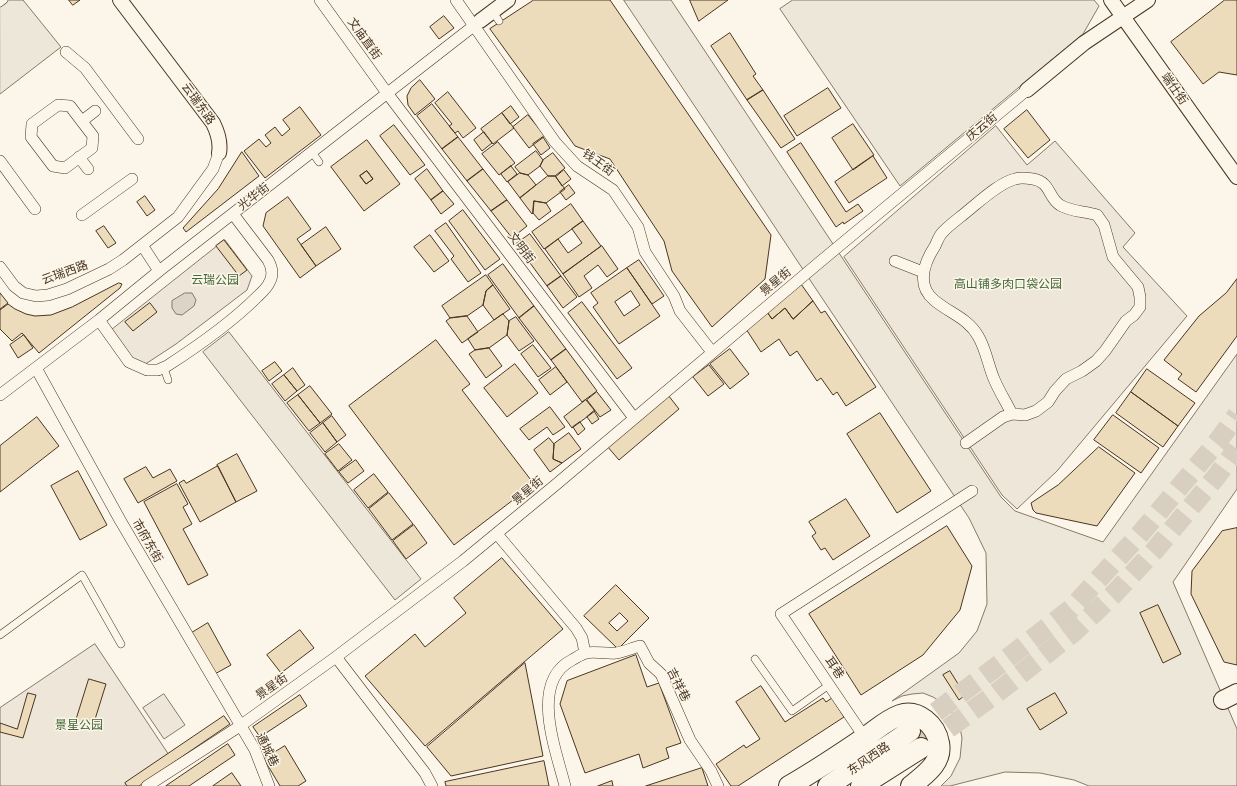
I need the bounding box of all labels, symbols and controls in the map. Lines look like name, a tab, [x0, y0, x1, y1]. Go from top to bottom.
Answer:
street label: 文庙直街	[344, 15, 384, 63]
street label: 端仕街	[1158, 70, 1190, 108]
street label: 云瑞东路	[178, 80, 218, 128]
street label: 庆云街	[964, 110, 1000, 144]
street label: 钱王街	[579, 147, 617, 179]
street label: 光华街	[235, 180, 273, 214]
street label: 文明街	[504, 229, 538, 267]
street label: 云瑞西路	[40, 258, 90, 288]
street label: 景星街	[758, 265, 794, 299]
park label: 云瑞公园	[191, 274, 239, 288]
park label: 高山铺多肉口袋公园	[954, 278, 1062, 292]
street label: 景星街	[510, 474, 546, 508]
street label: 市府东街	[129, 517, 165, 565]
street label: 耳巷	[821, 654, 847, 682]
street label: 吉祥巷	[663, 666, 693, 704]
street label: 景星街	[253, 671, 291, 703]
park label: 景星公园	[55, 719, 103, 733]
street label: 通城巷	[253, 731, 281, 769]
street label: 东风西路	[845, 740, 893, 778]

